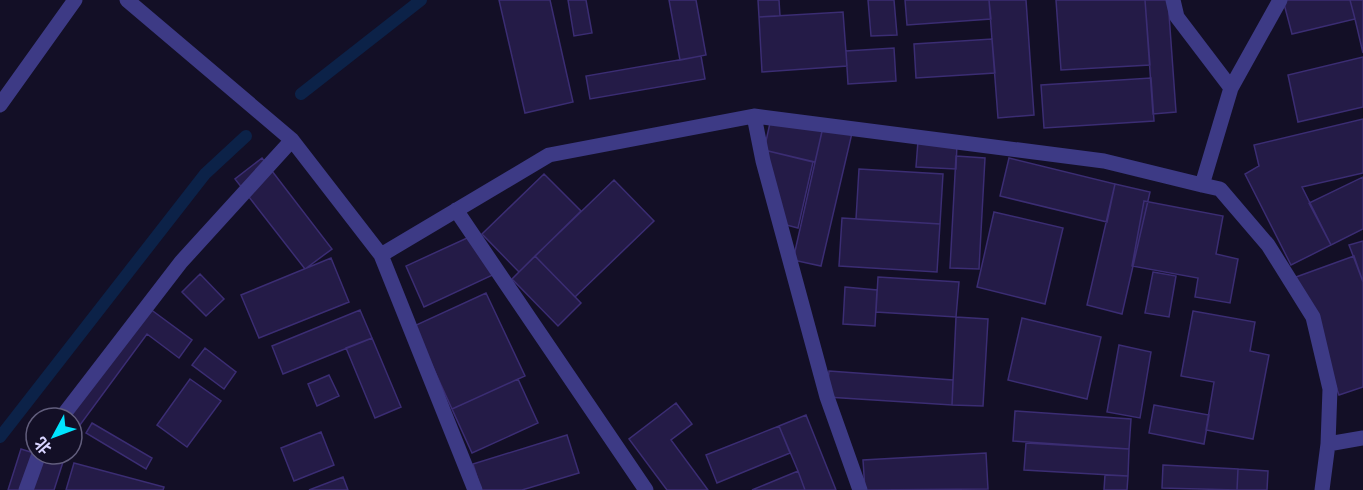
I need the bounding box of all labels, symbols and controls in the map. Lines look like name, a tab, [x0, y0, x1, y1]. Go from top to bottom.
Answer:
north arrow	[24, 406, 84, 466]
text: 北	[30, 433, 55, 458]

